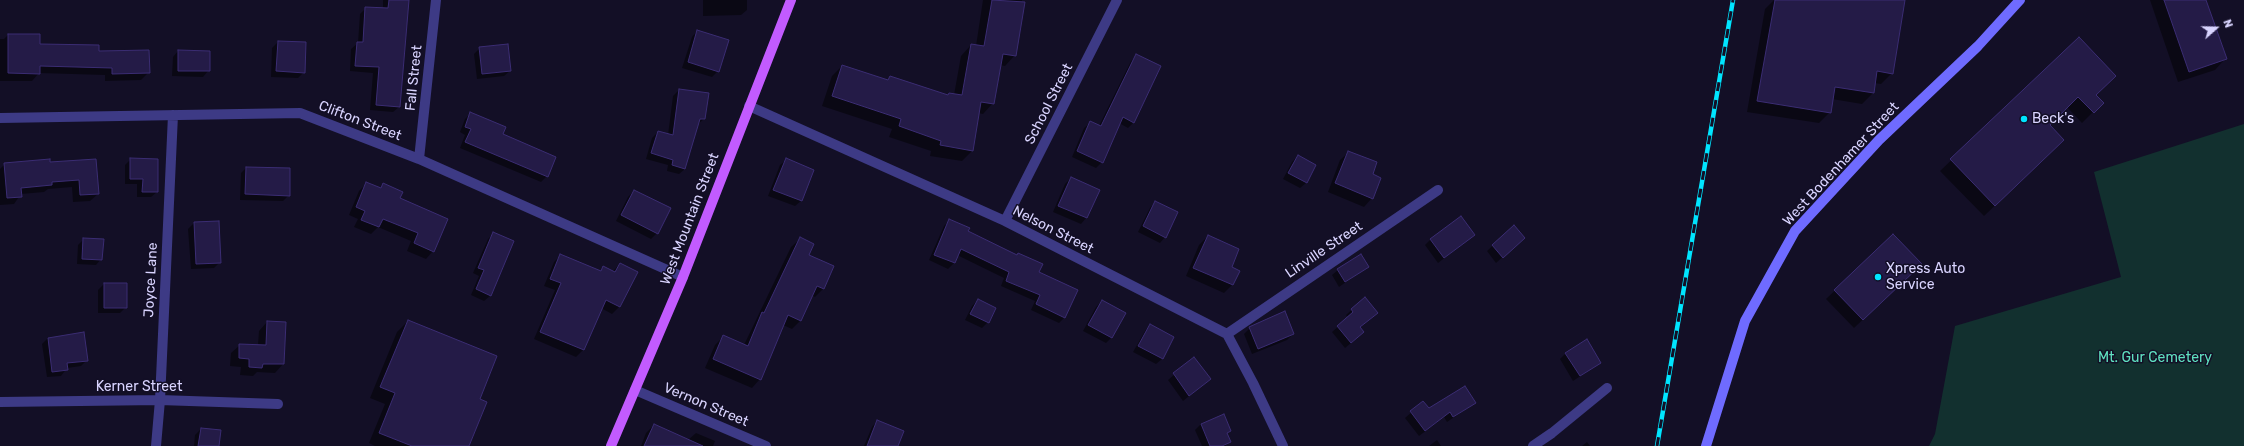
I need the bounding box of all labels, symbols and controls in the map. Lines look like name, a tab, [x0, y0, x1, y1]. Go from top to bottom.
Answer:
north arrow	[2196, 8, 2236, 48]
text: N	[2220, 18, 2235, 30]
street label: Fall Street	[402, 44, 426, 112]
street label: School Street	[1021, 61, 1077, 147]
street label: Clifton Street	[316, 97, 404, 145]
street label: West Bodenhamer Street	[1779, 99, 1903, 229]
place label: Beck's	[2032, 111, 2074, 127]
marker: Beck's	[2019, 114, 2029, 124]
street label: West Mountain Street	[657, 151, 723, 287]
street label: Nelson Street	[1010, 202, 1096, 258]
street label: Linville Street	[1282, 218, 1366, 282]
street label: Joyce Lane	[141, 242, 161, 318]
place label: Xpress Auto Service	[1886, 261, 1965, 294]
marker: Xpress Auto Service	[1873, 272, 1883, 282]
park label: Mt. Gur Cemetery	[2098, 350, 2212, 366]
street label: Kerner Street	[96, 379, 182, 395]
street label: Vernon Street	[661, 380, 751, 430]

